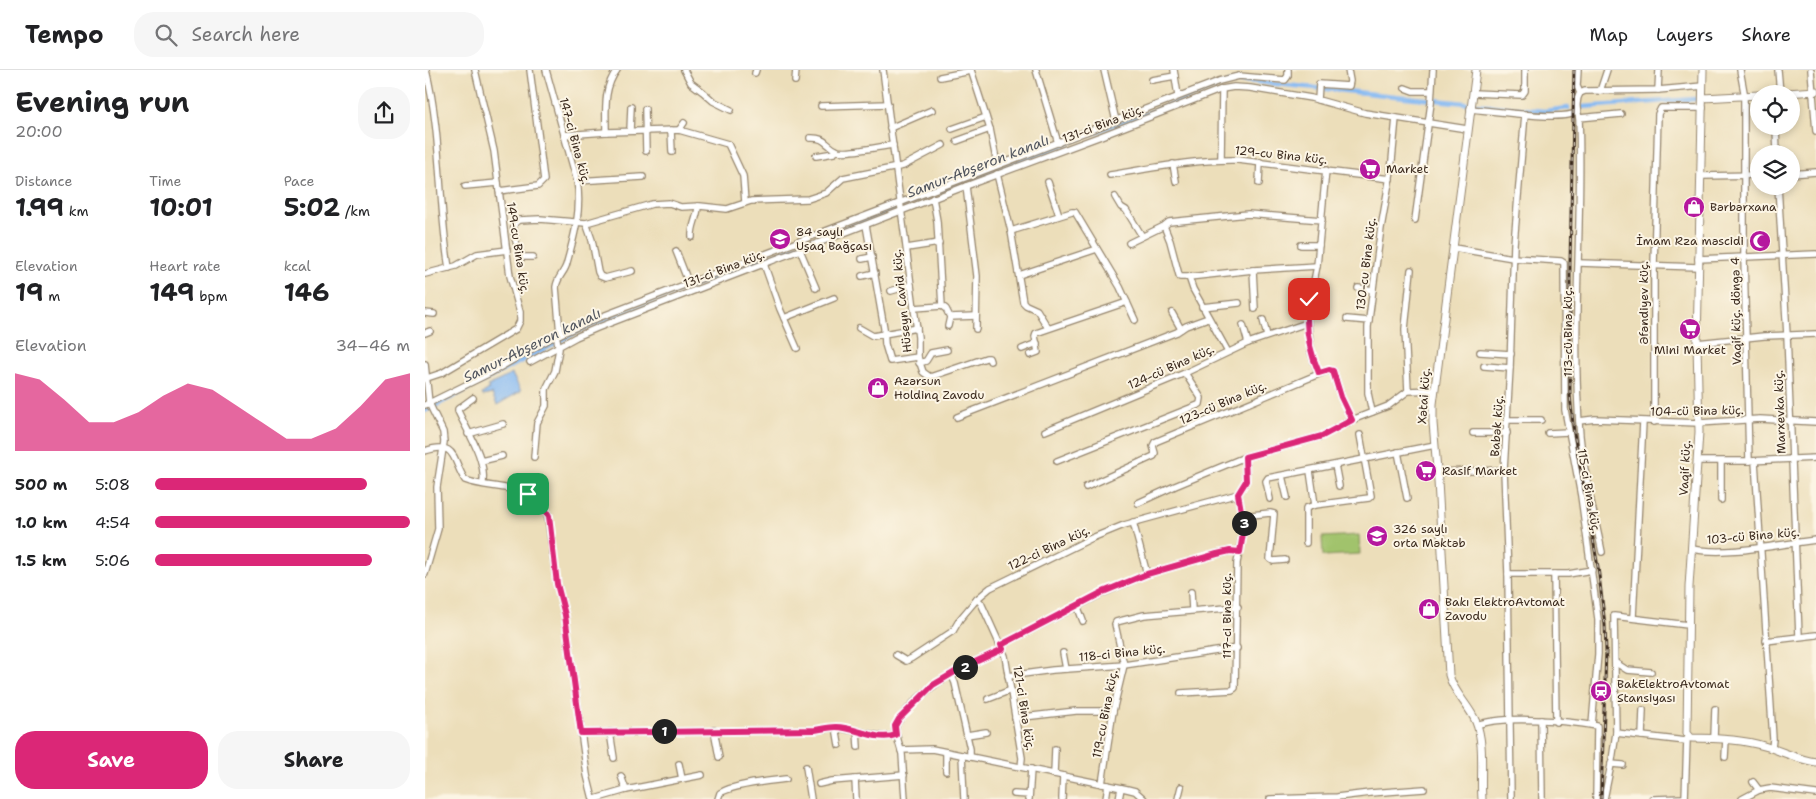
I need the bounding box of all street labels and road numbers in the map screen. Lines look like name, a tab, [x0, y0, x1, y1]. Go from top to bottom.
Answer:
street label: 147-ci Binə küç.	[556, 96, 594, 186]
street label: 131-ci Binə küç.	[1060, 101, 1146, 147]
street label: 129-cu Binə küç.	[1234, 142, 1328, 168]
street label: 149-cu Binə küç.	[503, 201, 533, 295]
street label: 130-cu Binə küç.	[1352, 217, 1380, 311]
street label: 131-ci Binə küç.	[681, 246, 767, 292]
street label: Hüseyn Cavid küç.	[889, 248, 915, 354]
street label: Vaqif küç. döngə 4	[1727, 257, 1745, 365]
street label: Əfəndiyev küç.	[1636, 261, 1652, 345]
street label: 113-cü Binə küç.	[1560, 287, 1576, 377]
street label: 124-cü Binə küç.	[1125, 341, 1217, 393]
street label: Xətai küç.	[1414, 367, 1434, 425]
street label: Marxevka küç.	[1771, 370, 1789, 454]
street label: 123-cü Binə küç.	[1177, 377, 1269, 429]
street label: Babək küç.	[1487, 395, 1507, 457]
street label: 104-cü Binə küç.	[1650, 402, 1744, 420]
street label: Vaqif küç.	[1676, 440, 1694, 496]
street label: 115-ci Binə küç.	[1574, 447, 1604, 535]
street label: 122-ci Binə küç.	[1005, 522, 1093, 574]
street label: 103-cü Binə küç.	[1706, 524, 1800, 548]
street label: 117-ci Binə küç.	[1219, 573, 1235, 659]
street label: 118-ci Binə küç.	[1078, 641, 1166, 665]
street label: 121-ci Binə küç.	[1009, 664, 1039, 752]
street label: 119-cu Binə küç.	[1089, 668, 1121, 760]

